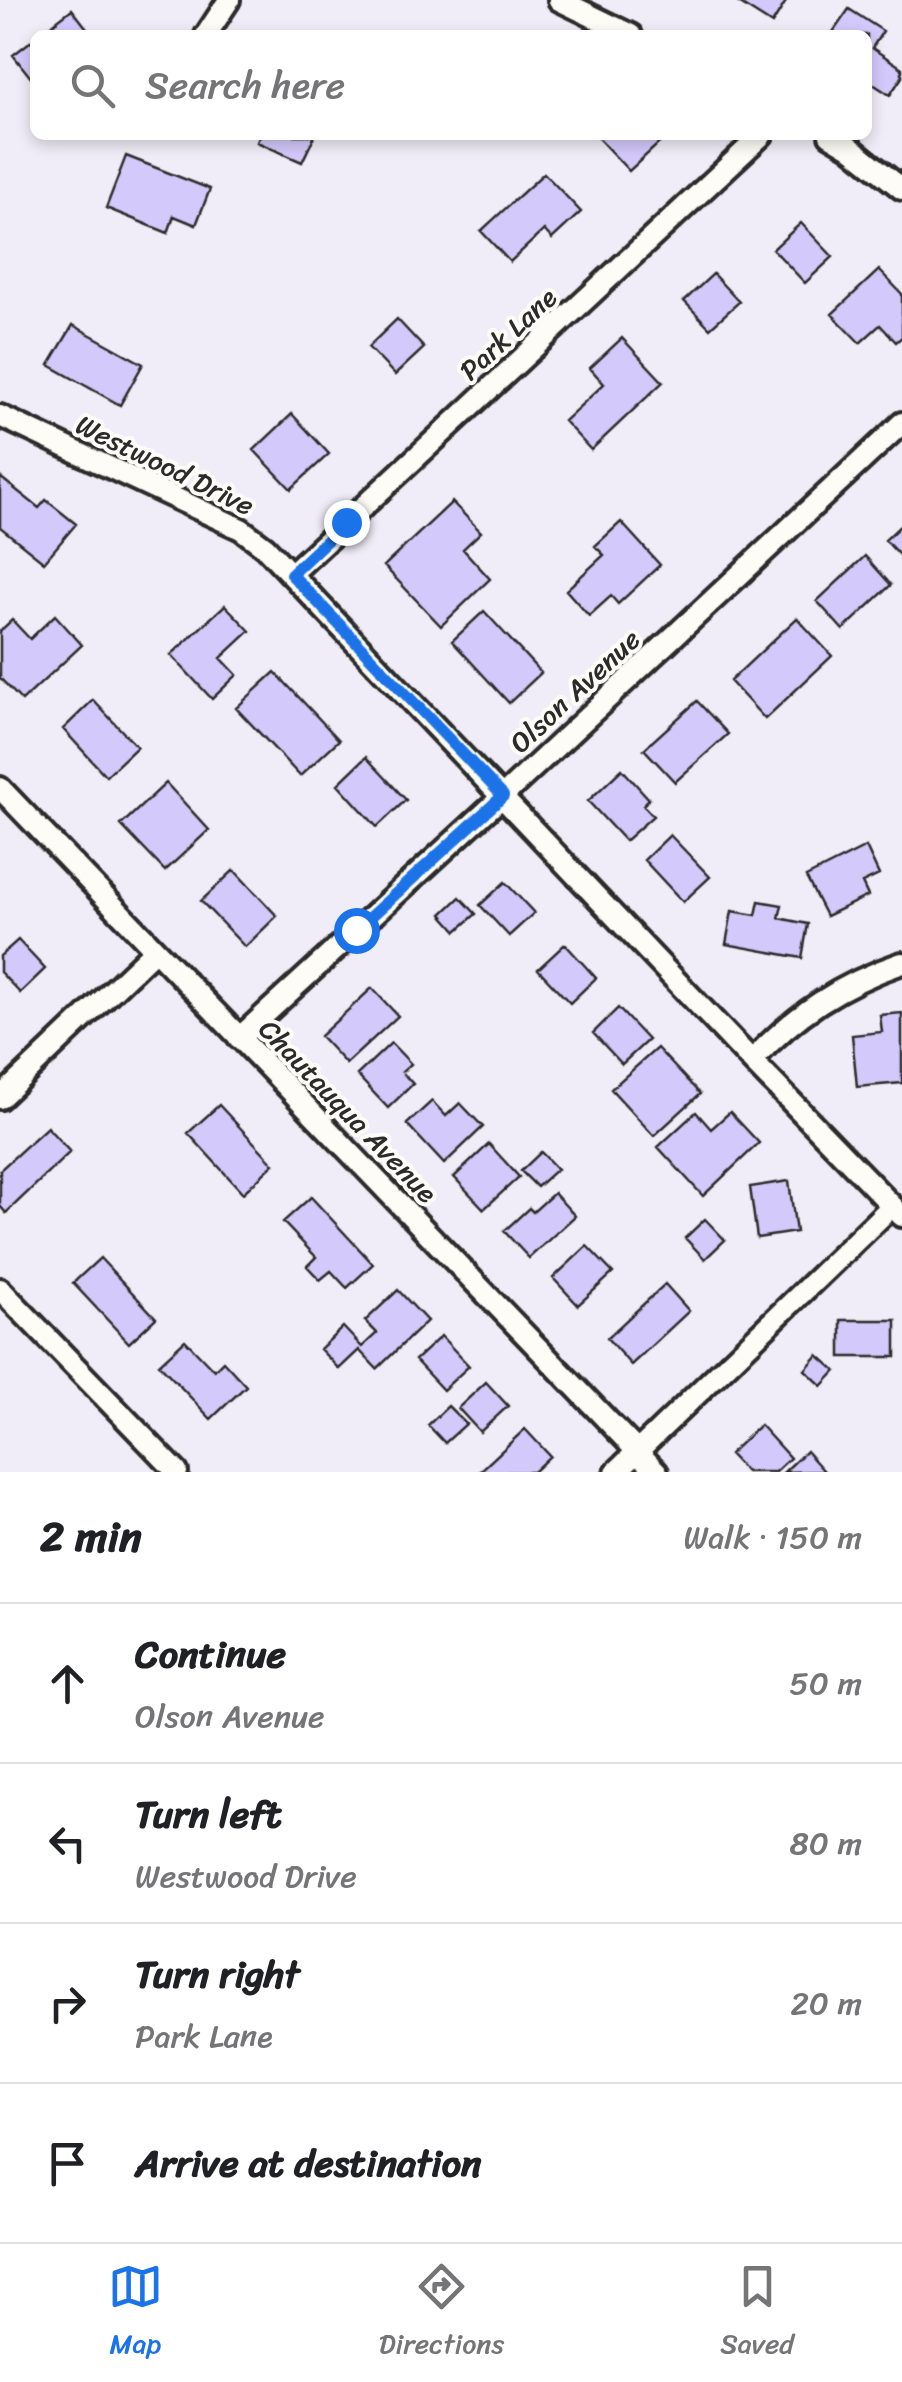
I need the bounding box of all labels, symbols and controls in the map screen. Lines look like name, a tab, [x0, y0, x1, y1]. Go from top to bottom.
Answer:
search box	[30, 30, 872, 140]
text: Search here	[145, 52, 345, 119]
icon: search	[65, 58, 120, 113]
street label: Park Lane	[447, 275, 569, 393]
street label: Westwood Drive	[67, 400, 263, 530]
route end	[324, 500, 370, 546]
street label: Olson Avenue	[498, 617, 652, 765]
route start	[334, 908, 380, 954]
street label: Chautauqua Avenue	[246, 1007, 450, 1215]
text: 2 min	[40, 1500, 142, 1574]
text: Walk · 150 m	[684, 1509, 862, 1566]
text: Continue	[135, 1621, 286, 1688]
text: 50 m	[789, 1655, 862, 1712]
icon: ahead	[40, 1656, 95, 1711]
text: Olson Avenue	[135, 1688, 325, 1745]
text: Turn left	[135, 1781, 281, 1848]
text: 80 m	[790, 1815, 862, 1872]
icon: left	[40, 1816, 95, 1871]
text: Westwood Drive	[135, 1848, 357, 1905]
text: Turn right	[135, 1941, 300, 2008]
text: 20 m	[790, 1975, 862, 2032]
icon: right	[40, 1976, 95, 2031]
text: Park Lane	[135, 2008, 273, 2065]
text: Arrive at destination	[135, 2130, 482, 2197]
icon: arrive	[40, 2136, 95, 2191]
tab: Map	[108, 2259, 163, 2368]
tab: Directions	[379, 2259, 504, 2368]
tab: Saved	[720, 2259, 794, 2368]

